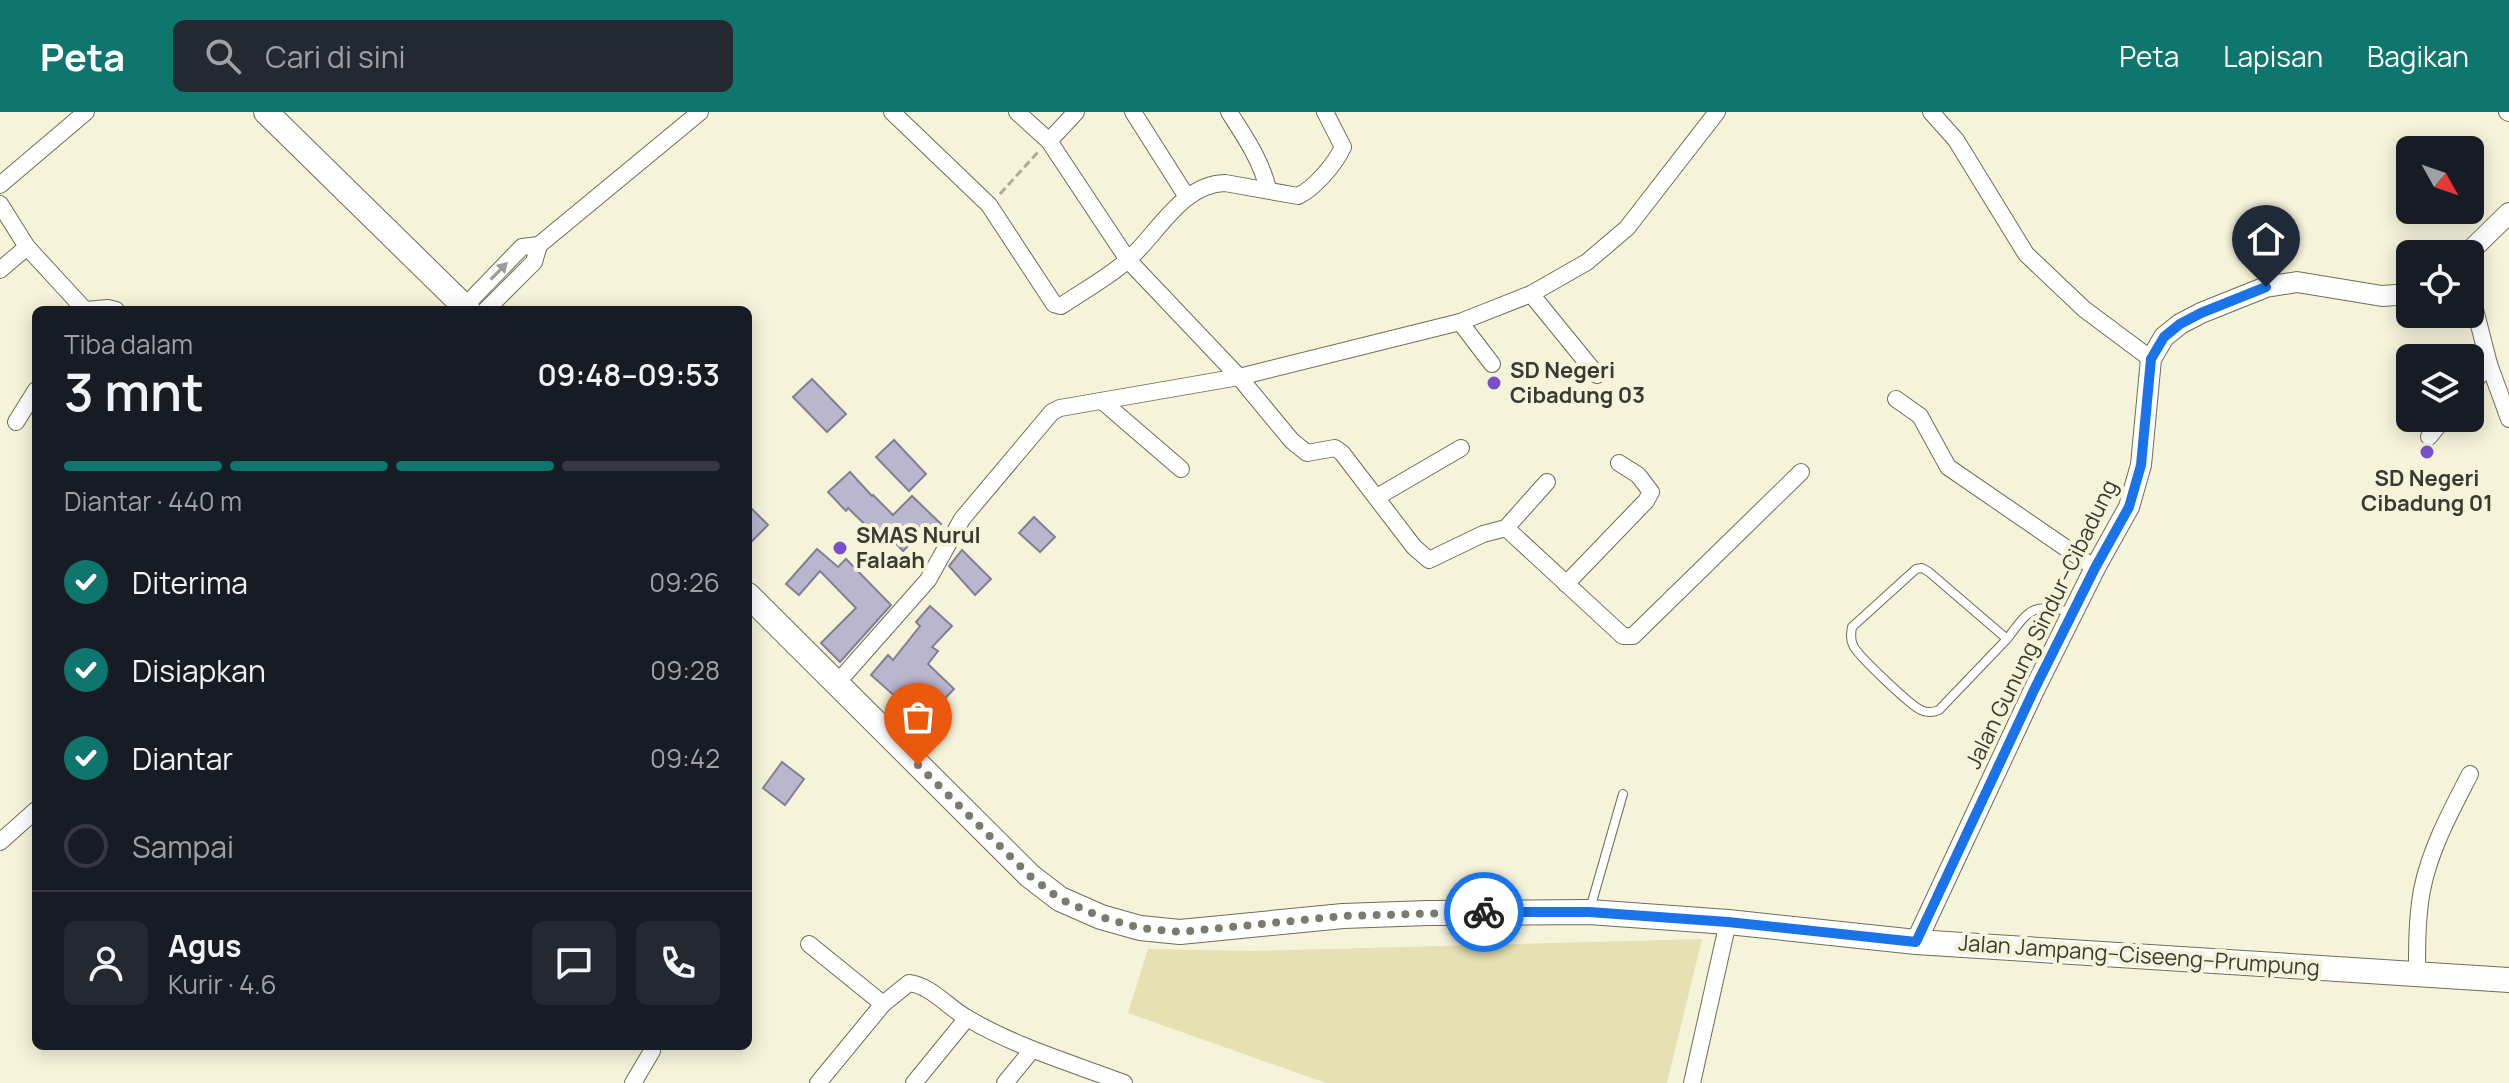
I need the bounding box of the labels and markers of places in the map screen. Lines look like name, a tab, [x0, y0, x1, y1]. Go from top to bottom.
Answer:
pin	[2232, 205, 2300, 287]
place label: SD Negeri Cibadung 03	[1510, 355, 1645, 410]
marker: SD Negeri Cibadung 03	[1485, 374, 1503, 392]
marker: SD Negeri Cibadung 01	[2418, 443, 2436, 461]
place label: SD Negeri Cibadung 01	[2361, 463, 2493, 518]
place label: SMAS Nurul Falaah	[856, 520, 981, 575]
marker: SMAS Nurul Falaah	[831, 539, 849, 557]
pin	[884, 683, 952, 765]

